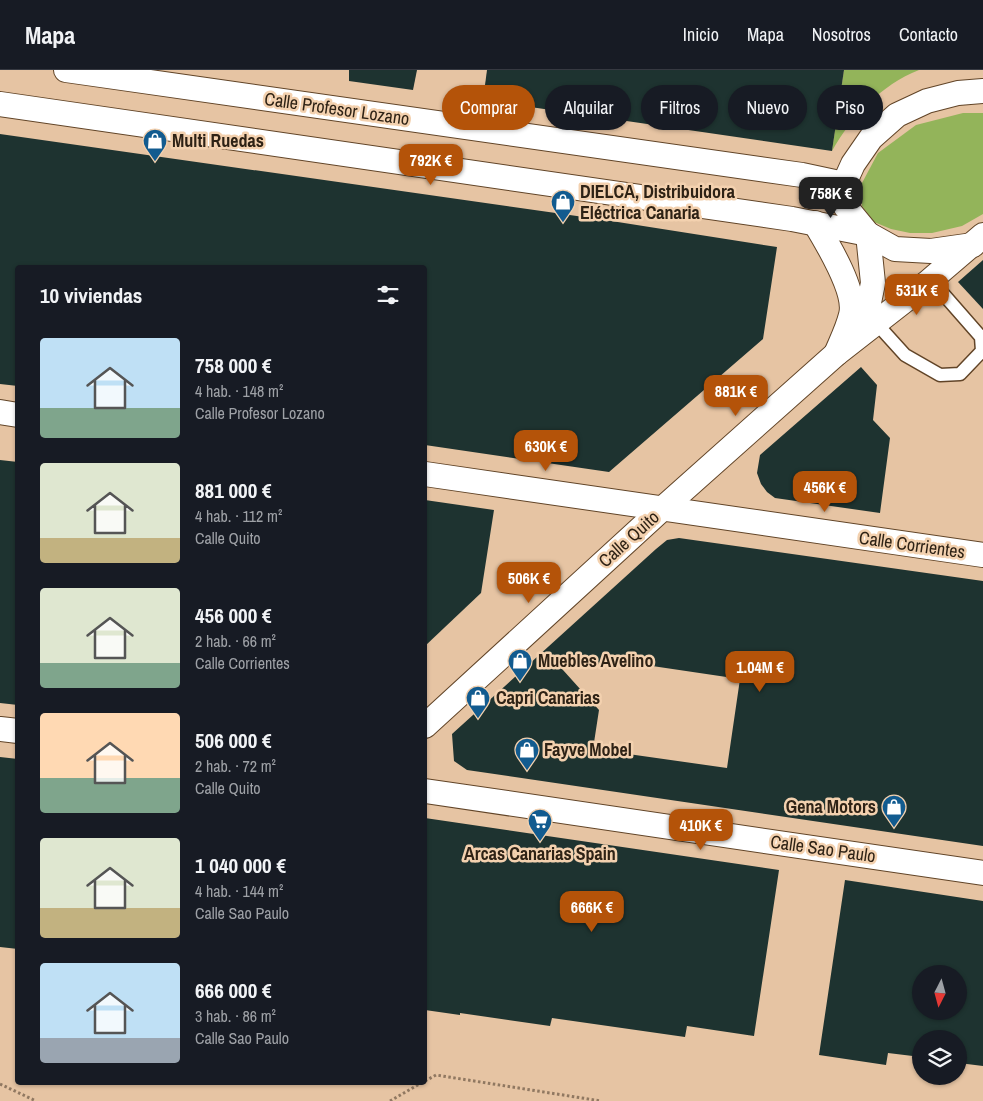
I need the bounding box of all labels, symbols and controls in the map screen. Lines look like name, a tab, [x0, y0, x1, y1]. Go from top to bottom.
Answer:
text: Mapa	[25, 19, 75, 51]
text: Inicio	[683, 22, 719, 47]
text: Mapa	[747, 22, 784, 47]
text: Nosotros	[812, 22, 871, 47]
text: Contacto	[899, 22, 958, 47]
chip: Comprar	[442, 85, 535, 130]
chip: Alquilar	[545, 85, 631, 130]
chip: Filtros	[641, 85, 718, 130]
chip: Nuevo	[728, 85, 807, 130]
chip: Piso	[817, 85, 883, 130]
street label: Calle Profesor Lozano	[263, 86, 411, 131]
shop icon: Multi Ruedas	[142, 128, 168, 162]
place label: Multi Ruedas	[172, 128, 264, 153]
pin: 792K €	[390, 144, 472, 186]
text: 792K €	[410, 149, 452, 171]
pin: 758K €	[790, 176, 872, 219]
place label: DIELCA, Distribuidora Eléctrica Canaria	[580, 179, 736, 225]
text: 758K €	[810, 182, 852, 204]
shop icon: DIELCA, Distribuidora Eléctrica Canaria	[550, 189, 576, 223]
pin: 531K €	[876, 274, 958, 316]
text: 531K €	[896, 279, 938, 301]
text: 10 viviendas	[40, 281, 142, 310]
icon: filters	[374, 281, 402, 309]
text: 758 000 €	[195, 351, 272, 380]
icon: home	[80, 358, 140, 418]
pin: 881K €	[695, 374, 777, 417]
text: 4 hab. · 148 m²	[195, 380, 283, 402]
text: 881K €	[715, 380, 757, 402]
text: Calle Profesor Lozano	[195, 402, 325, 424]
pin: 630K €	[505, 430, 587, 472]
text: 630K €	[525, 435, 567, 457]
pin: 456K €	[784, 470, 866, 513]
text: 881 000 €	[195, 476, 272, 505]
text: 456K €	[804, 476, 846, 498]
icon: home	[80, 483, 140, 543]
text: 4 hab. · 112 m²	[195, 505, 282, 527]
street label: Calle Quito	[593, 505, 664, 573]
street label: Calle Corrientes	[858, 525, 967, 564]
text: Calle Quito	[195, 527, 261, 549]
pin: 506K €	[488, 562, 570, 604]
text: 506K €	[508, 567, 550, 589]
text: 456 000 €	[195, 601, 272, 630]
icon: home	[80, 608, 140, 668]
text: 2 hab. · 66 m²	[195, 630, 276, 652]
shop icon: Muebles Avelino	[507, 648, 533, 682]
place label: Muebles Avelino	[538, 648, 653, 673]
pin: 1.04M €	[714, 650, 806, 693]
text: Calle Corrientes	[195, 652, 290, 674]
text: 1.04M €	[736, 656, 784, 678]
shop icon: Capri Canarias	[465, 685, 491, 719]
place label: Capri Canarias	[496, 685, 600, 710]
text: 506 000 €	[195, 726, 272, 755]
icon: home	[80, 733, 140, 793]
shop icon: Fayve Mobel	[514, 737, 540, 771]
place label: Fayve Mobel	[544, 737, 632, 762]
text: 2 hab. · 72 m²	[195, 755, 276, 777]
text: Calle Quito	[195, 777, 261, 799]
place label: Gena Motors	[786, 794, 876, 819]
shop icon: Gena Motors	[881, 794, 907, 828]
supermarket icon: Arcas Canarias Spain	[527, 808, 553, 842]
pin: 410K €	[660, 808, 742, 851]
text: 410K €	[680, 814, 722, 836]
street label: Calle Sao Paulo	[769, 829, 877, 868]
place label: Arcas Canarias Spain	[464, 841, 616, 866]
text: 1 040 000 €	[195, 851, 286, 880]
icon: home	[80, 858, 140, 918]
text: 4 hab. · 144 m²	[195, 880, 283, 902]
pin: 666K €	[551, 890, 633, 933]
text: 666K €	[571, 896, 613, 918]
text: Calle Sao Paulo	[195, 902, 289, 924]
north arrow	[912, 965, 968, 1020]
map controls	[912, 965, 967, 1085]
text: 666 000 €	[195, 976, 272, 1005]
icon: home	[80, 983, 140, 1043]
text: 3 hab. · 86 m²	[195, 1005, 276, 1027]
text: Calle Sao Paulo	[195, 1027, 289, 1049]
button: layers	[912, 1030, 967, 1085]

